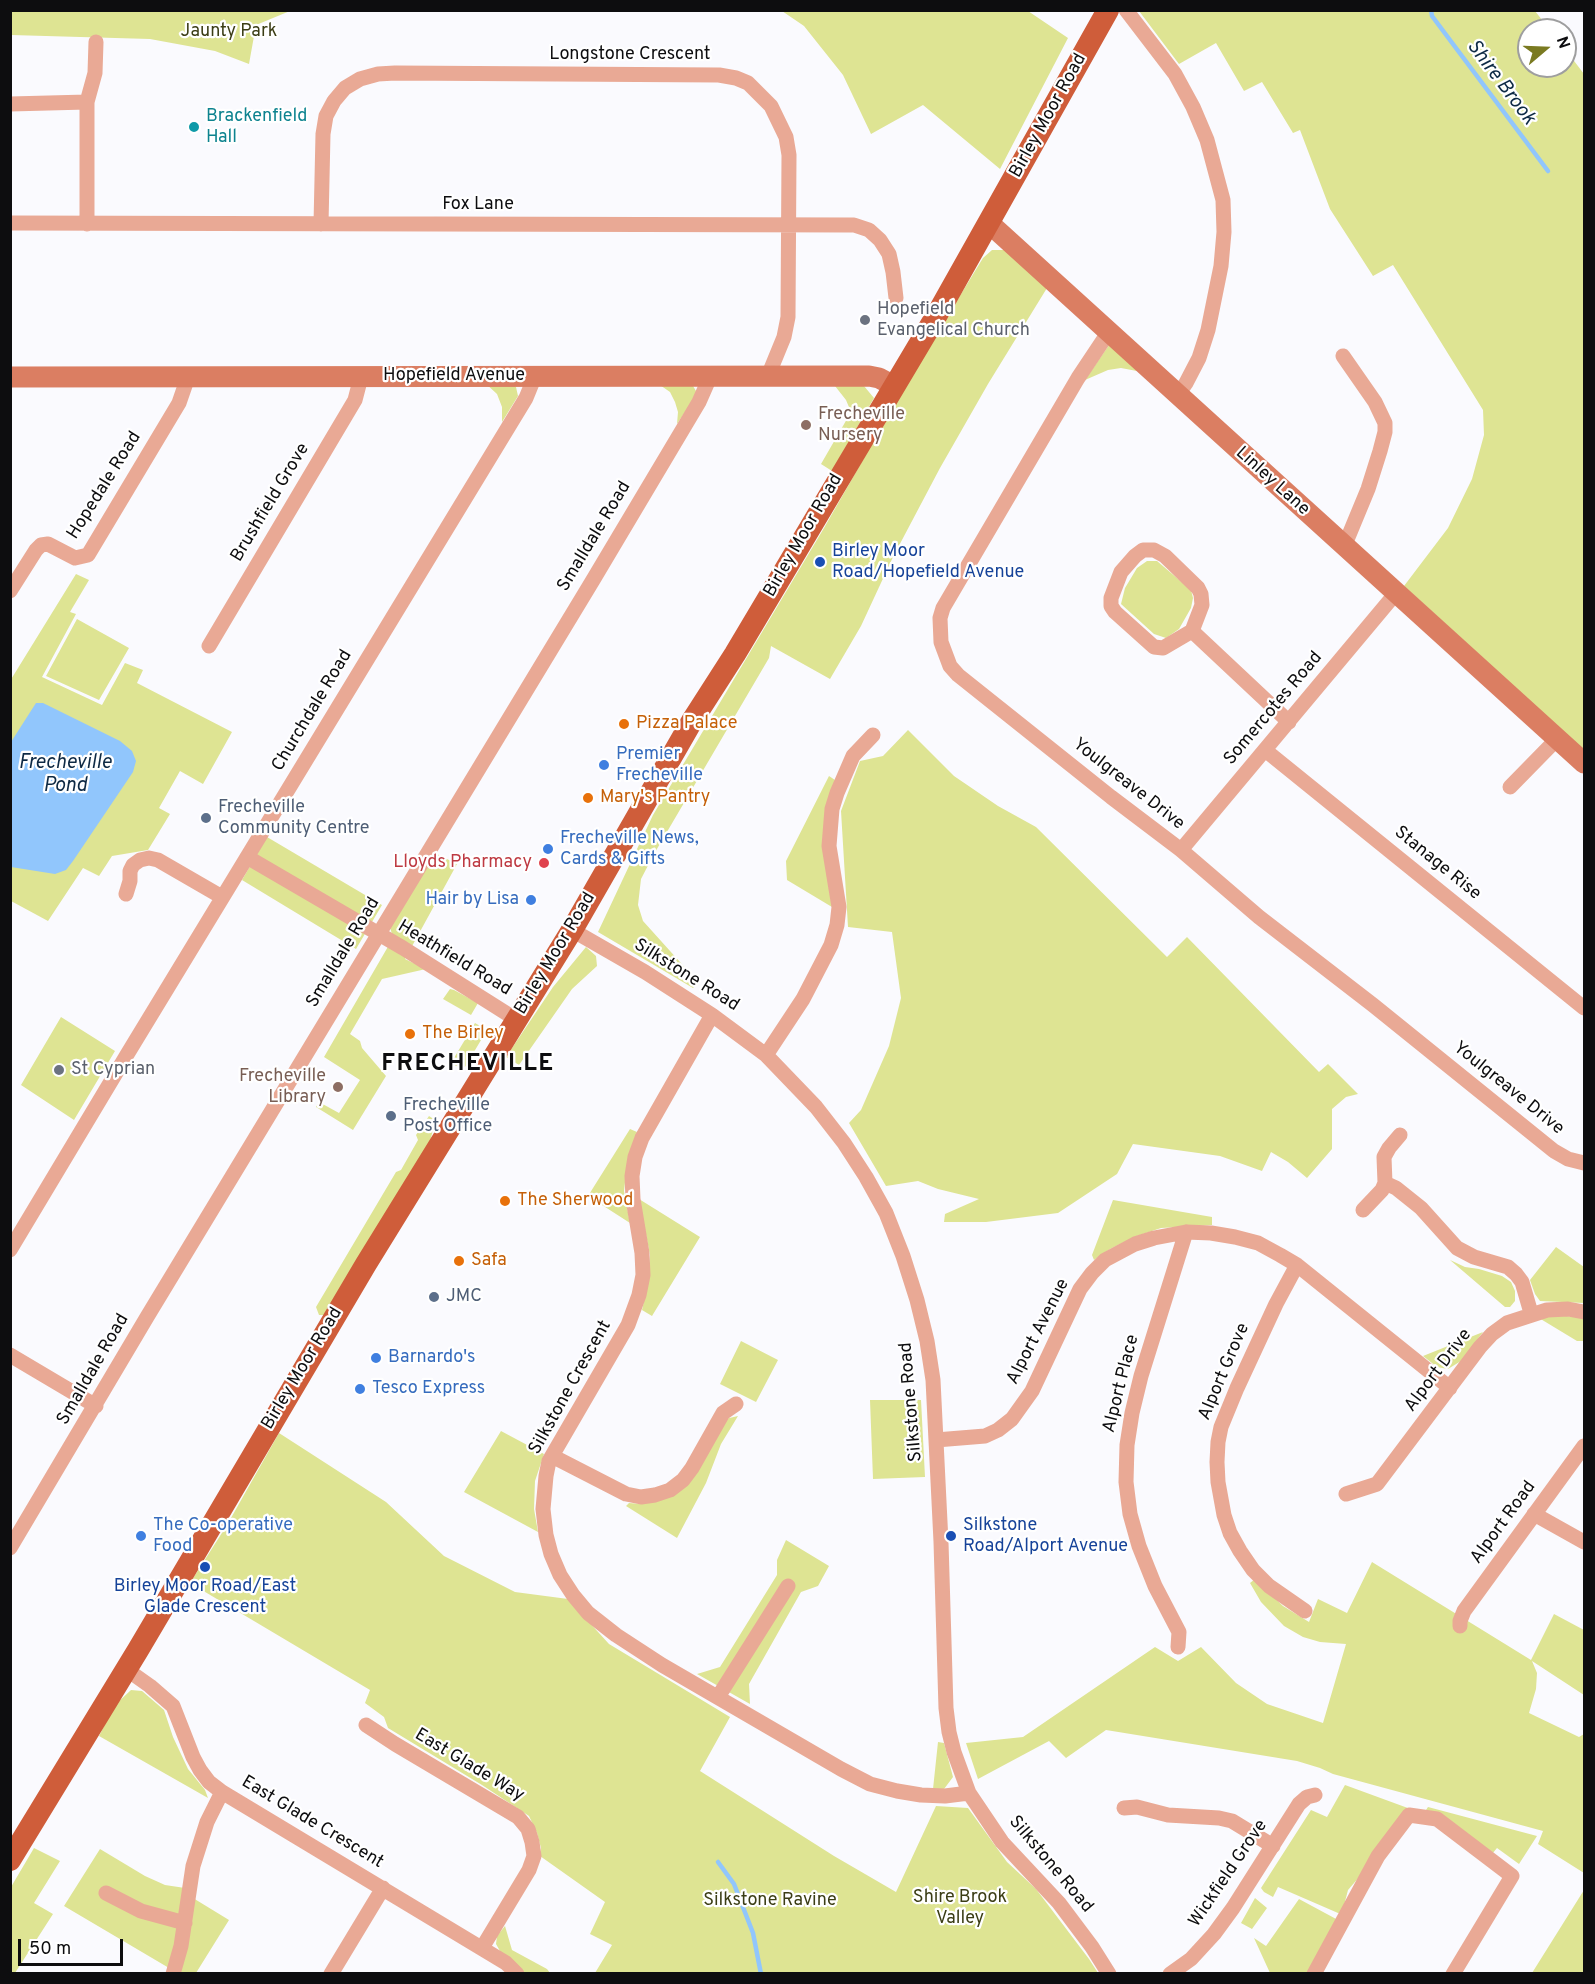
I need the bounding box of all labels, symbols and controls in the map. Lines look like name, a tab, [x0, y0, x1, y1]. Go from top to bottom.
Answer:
north arrow	[1517, 18, 1577, 78]
park label: Jaunty Park	[181, 21, 277, 43]
text: N	[1551, 34, 1573, 51]
water label: Shire Brook	[1460, 36, 1540, 130]
street label: Longstone Crescent	[549, 44, 711, 66]
street label: Birley Moor Road	[1006, 50, 1092, 182]
place label: Brackenfield Hall	[206, 106, 307, 148]
marker: Brackenfield Hall	[187, 120, 201, 134]
street label: Fox Lane	[442, 194, 514, 216]
place label: Hopefield Evangelical Church	[877, 299, 1030, 342]
marker: Hopefield Evangelical Church	[858, 313, 872, 327]
street label: Hopefield Avenue	[383, 365, 525, 387]
place label: Frecheville Nursery	[818, 404, 905, 446]
marker: Frecheville Nursery	[799, 418, 813, 432]
street label: Hopedale Road	[63, 428, 147, 544]
street label: Brushfield Grove	[227, 440, 315, 566]
street label: Linley Lane	[1230, 443, 1314, 521]
street label: Birley Moor Road	[760, 471, 848, 601]
street label: Smalldale Road	[554, 478, 636, 596]
place label: Birley Moor Road/Hopefield Avenue	[832, 541, 1024, 584]
marker: Birley Moor Road/Hopefield Avenue	[813, 555, 827, 569]
street label: Churchdale Road	[268, 646, 358, 776]
street label: Somercotes Road	[1220, 648, 1328, 770]
place label: Pizza Palace	[636, 713, 738, 735]
marker: Pizza Palace	[617, 717, 631, 731]
street label: Youlgreave Drive	[1068, 735, 1188, 835]
place label: Premier Frecheville	[616, 744, 703, 786]
water label: Frecheville Pond	[19, 752, 111, 799]
marker: Premier Frecheville	[597, 758, 611, 772]
place label: Mary's Pantry	[600, 787, 710, 809]
marker: Mary's Pantry	[581, 791, 595, 805]
place label: Frecheville Community Centre	[218, 797, 369, 840]
marker: Frecheville Community Centre	[199, 811, 213, 825]
street label: Stanage Rise	[1389, 822, 1485, 906]
place label: Frecheville News, Cards & Gifts	[560, 828, 699, 870]
marker: Frecheville News, Cards & Gifts	[541, 842, 555, 856]
place label: Lloyds Pharmacy	[393, 852, 532, 874]
marker: Lloyds Pharmacy	[537, 856, 551, 870]
place label: Hair by Lisa	[426, 889, 519, 911]
street label: Birley Moor Road	[511, 889, 601, 1019]
marker: Hair by Lisa	[524, 893, 538, 907]
street label: Smalldale Road	[303, 894, 385, 1012]
street label: Heathfield Road	[393, 917, 515, 1001]
street label: Silkstone Road	[629, 935, 743, 1017]
place label: The Birley	[422, 1023, 504, 1045]
marker: The Birley	[403, 1027, 417, 1041]
street label: Youlgreave Drive	[1448, 1038, 1568, 1140]
district label: FRECHEVILLE	[381, 1051, 555, 1079]
place label: St Cyprian	[71, 1059, 155, 1081]
marker: St Cyprian	[52, 1063, 66, 1077]
place label: Frecheville Library	[239, 1066, 326, 1108]
marker: Frecheville Library	[331, 1080, 345, 1094]
place label: Frecheville Post Office	[403, 1095, 492, 1138]
marker: Frecheville Post Office	[384, 1109, 398, 1123]
place label: The Sherwood	[517, 1190, 633, 1212]
marker: The Sherwood	[498, 1194, 512, 1208]
place label: Safa	[471, 1250, 507, 1272]
marker: Safa	[452, 1254, 466, 1268]
street label: Alport Avenue	[1003, 1275, 1075, 1389]
place label: JMC	[446, 1286, 482, 1308]
marker: JMC	[427, 1290, 441, 1304]
street label: Birley Moor Road	[258, 1304, 348, 1434]
street label: Smalldale Road	[53, 1311, 135, 1429]
street label: Silkstone Crescent	[525, 1317, 617, 1459]
street label: Alport Grove	[1195, 1320, 1255, 1424]
street label: Alport Drive	[1401, 1325, 1477, 1417]
street label: Alport Place	[1099, 1333, 1145, 1435]
street label: Silkstone Road	[896, 1341, 928, 1463]
place label: Barnardo's	[388, 1347, 476, 1369]
marker: Barnardo's	[369, 1351, 383, 1365]
place label: Tesco Express	[372, 1378, 485, 1400]
marker: Tesco Express	[353, 1382, 367, 1396]
street label: Alport Road	[1467, 1477, 1541, 1569]
place label: The Co-operative Food	[153, 1515, 293, 1558]
place label: Silkstone Road/Alport Avenue	[963, 1515, 1128, 1558]
marker: The Co-operative Food	[134, 1529, 148, 1543]
marker: Silkstone Road/Alport Avenue	[944, 1529, 958, 1543]
marker: Birley Moor Road/East Glade Crescent	[198, 1560, 212, 1574]
place label: Birley Moor Road/East Glade Crescent	[114, 1576, 296, 1618]
street label: East Glade Way	[410, 1725, 528, 1807]
street label: East Glade Crescent	[237, 1772, 387, 1874]
street label: Silkstone Road	[1003, 1812, 1097, 1918]
street label: Wickfield Grove	[1185, 1816, 1273, 1932]
park label: Shire Brook Valley	[913, 1887, 1007, 1930]
park label: Silkstone Ravine	[703, 1890, 837, 1912]
scale bar	[21, 1927, 126, 1965]
text: 50 m	[29, 1938, 71, 1961]

